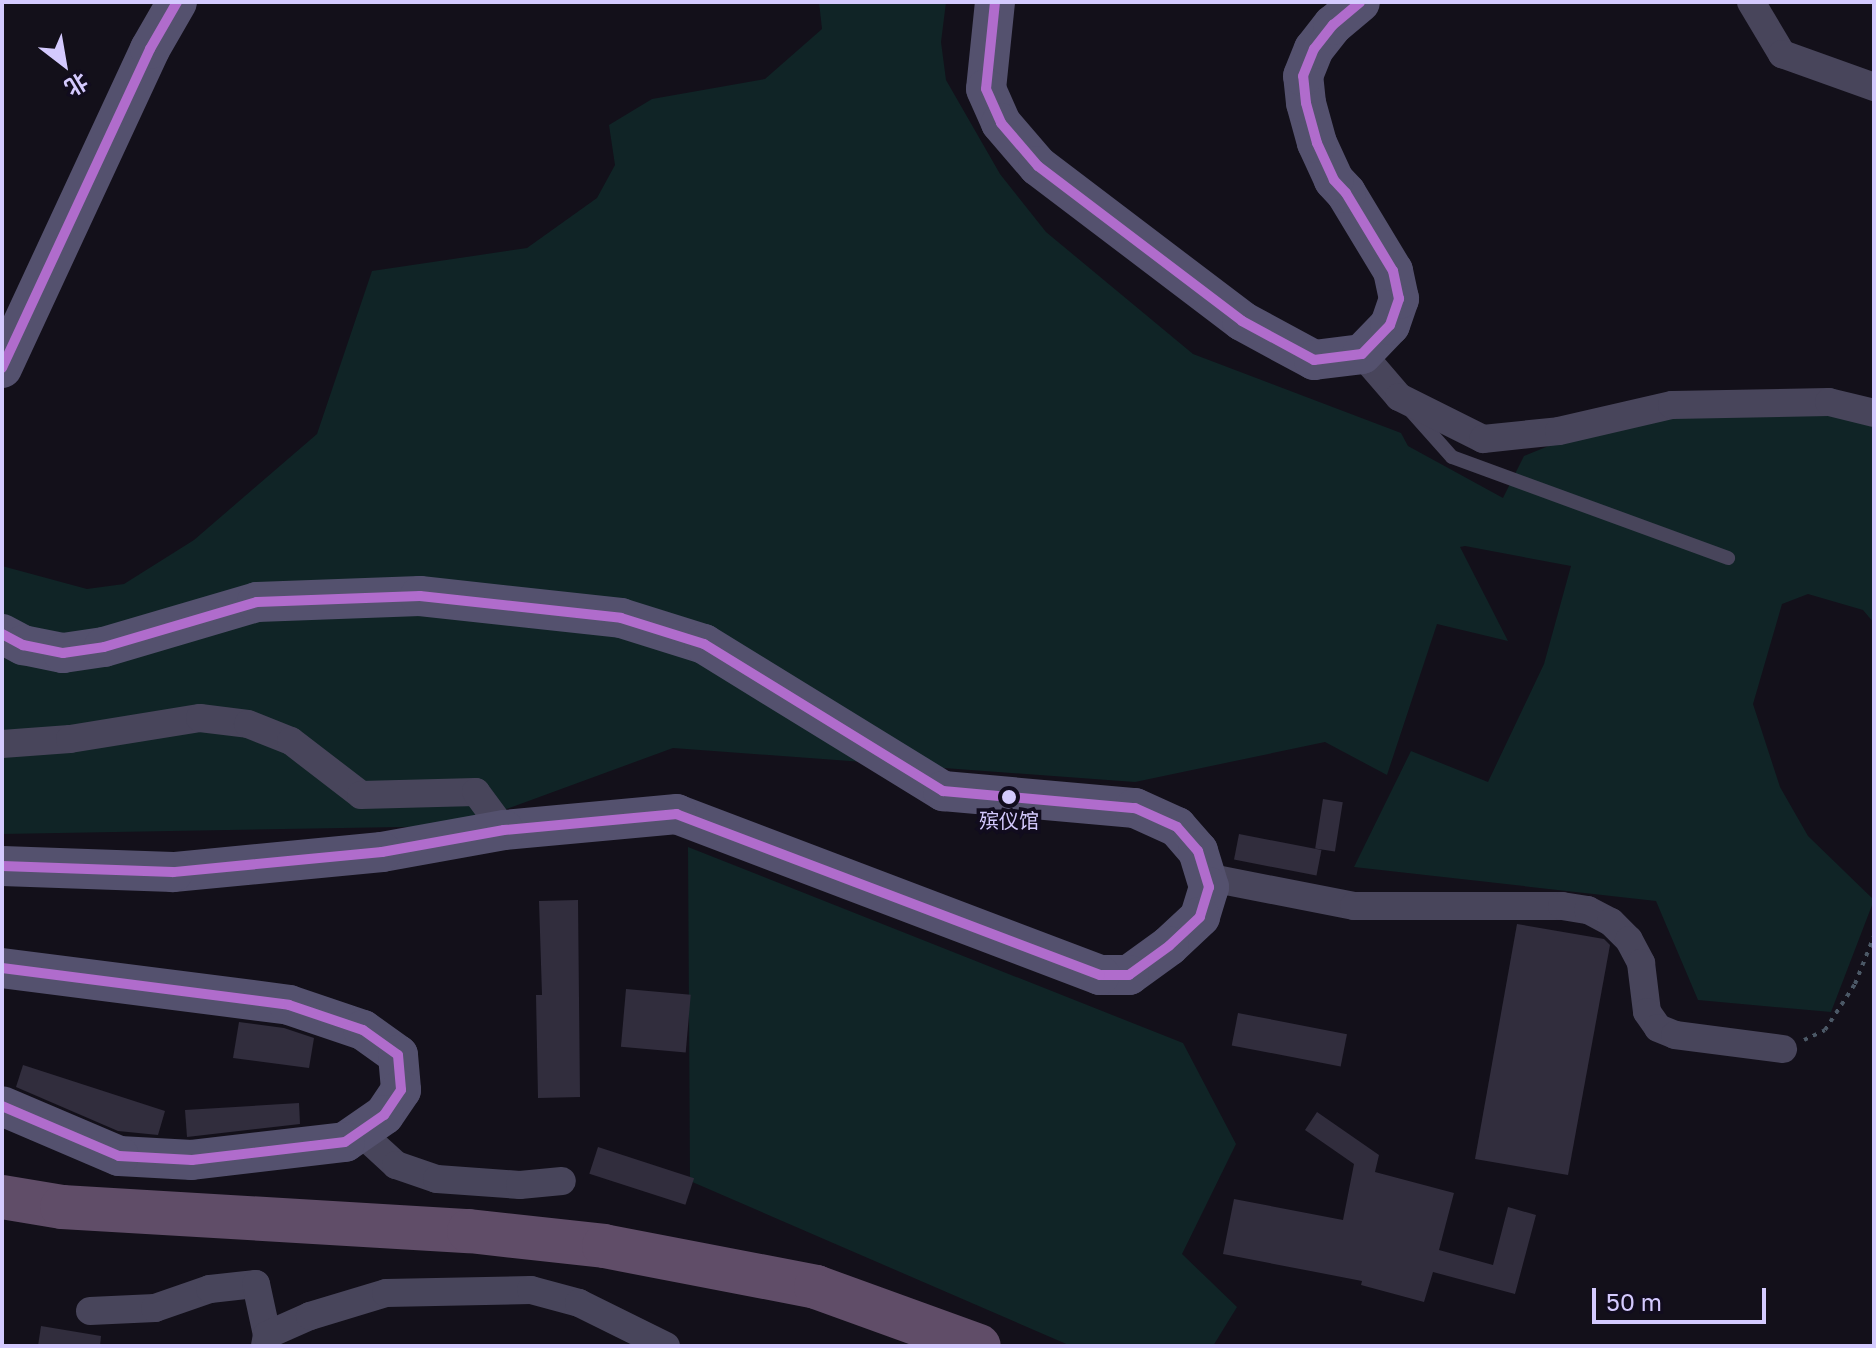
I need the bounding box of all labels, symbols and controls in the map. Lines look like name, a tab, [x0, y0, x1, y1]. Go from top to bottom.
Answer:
north arrow	[24, 24, 104, 104]
text: 北	[60, 68, 93, 102]
marker: 殡仪馆	[1001, 789, 1017, 805]
place label: 殡仪馆	[979, 808, 1039, 832]
scale bar	[1596, 1272, 1770, 1322]
text: 50 m	[1606, 1287, 1662, 1316]

